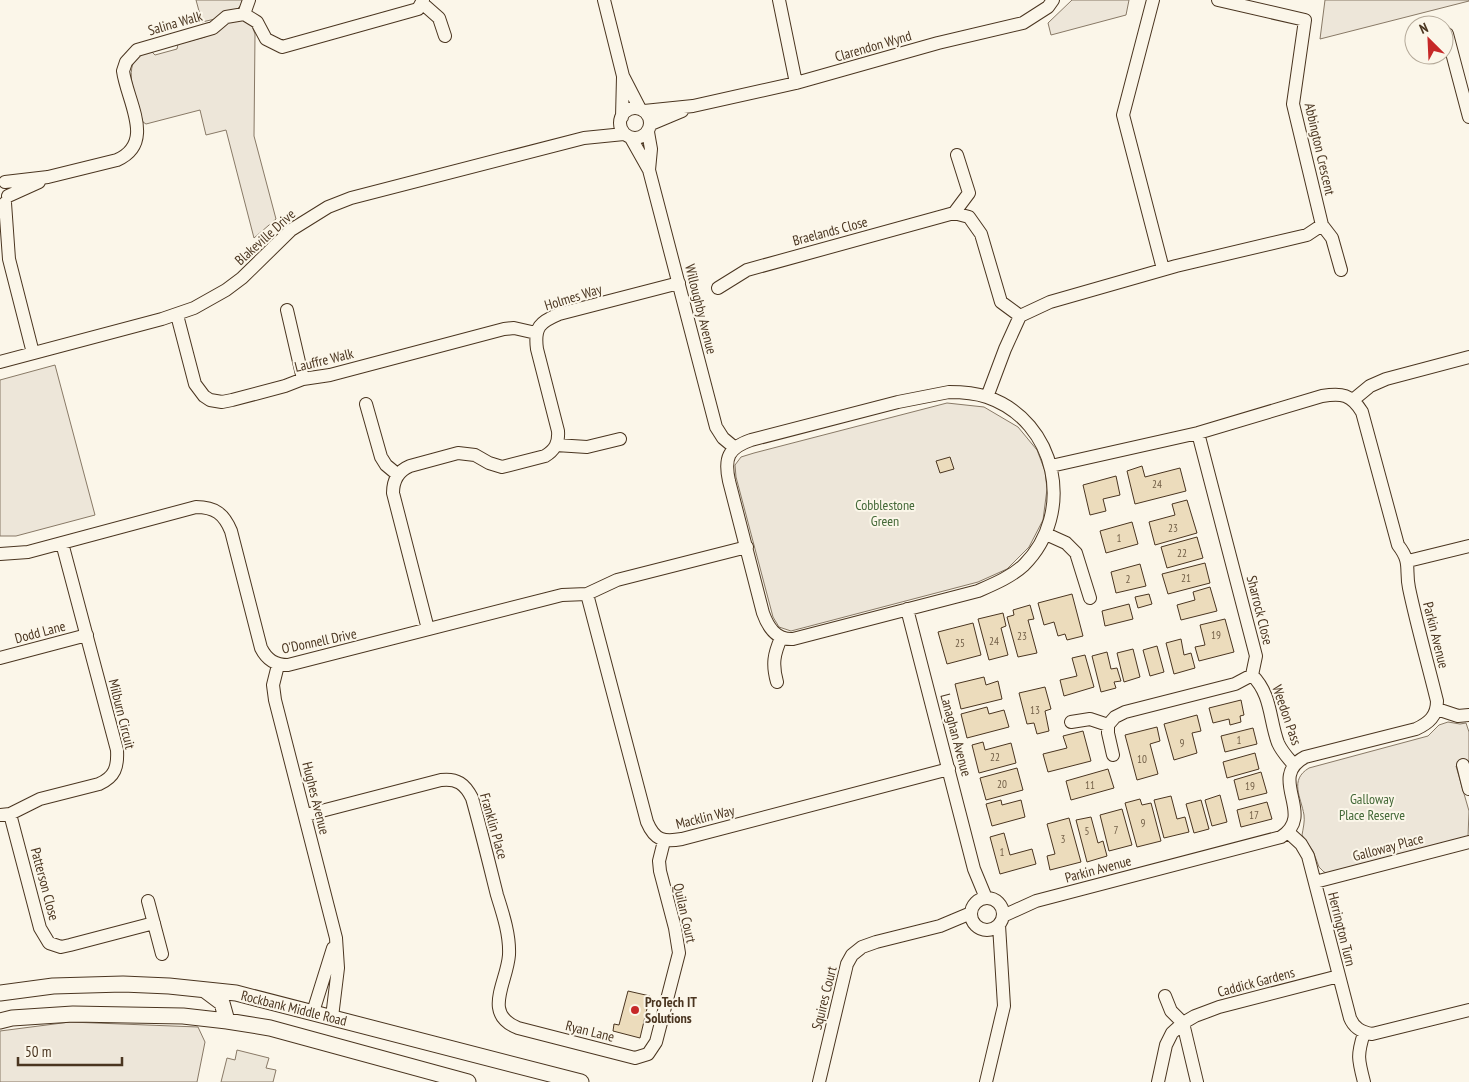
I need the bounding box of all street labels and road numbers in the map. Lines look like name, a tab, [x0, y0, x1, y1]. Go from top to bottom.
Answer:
street label: Salina Walk	[146, 7, 205, 39]
street label: Clarendon Wynd	[833, 26, 913, 66]
street label: Abbington Crescent	[1301, 101, 1339, 197]
street label: Blakeville Drive	[231, 205, 299, 269]
street label: Braelands Close	[791, 212, 870, 250]
street label: Willoughby Avenue	[681, 262, 721, 356]
street label: Holmes Way	[542, 280, 605, 314]
street label: Lauffre Walk	[293, 344, 356, 376]
street label: Sharrock Close	[1243, 573, 1277, 647]
street label: Parkin Avenue	[1419, 600, 1453, 670]
street label: Dodd Lane	[13, 617, 67, 647]
street label: O'Donnell Drive	[280, 624, 358, 658]
street label: Milburn Circuit	[105, 677, 139, 751]
street label: Weedon Pass	[1268, 682, 1306, 748]
street label: Lanaghan Avenue	[936, 692, 976, 779]
street label: Hughes Avenue	[298, 760, 334, 836]
street label: Franklin Place	[476, 791, 512, 861]
street label: Macklin Way	[674, 801, 737, 833]
street label: Galloway Place	[1351, 829, 1425, 865]
street label: Patterson Close	[27, 846, 63, 923]
street label: Parkin Avenue	[1063, 851, 1133, 886]
street label: Quilan Court	[669, 881, 701, 945]
street label: Herrington Turn	[1324, 890, 1360, 968]
street label: Caddick Gardens	[1215, 963, 1297, 1001]
street label: Squires Court	[807, 964, 841, 1032]
street label: Rockbank Middle Road	[239, 986, 349, 1030]
street label: Ryan Lane	[564, 1016, 616, 1046]

